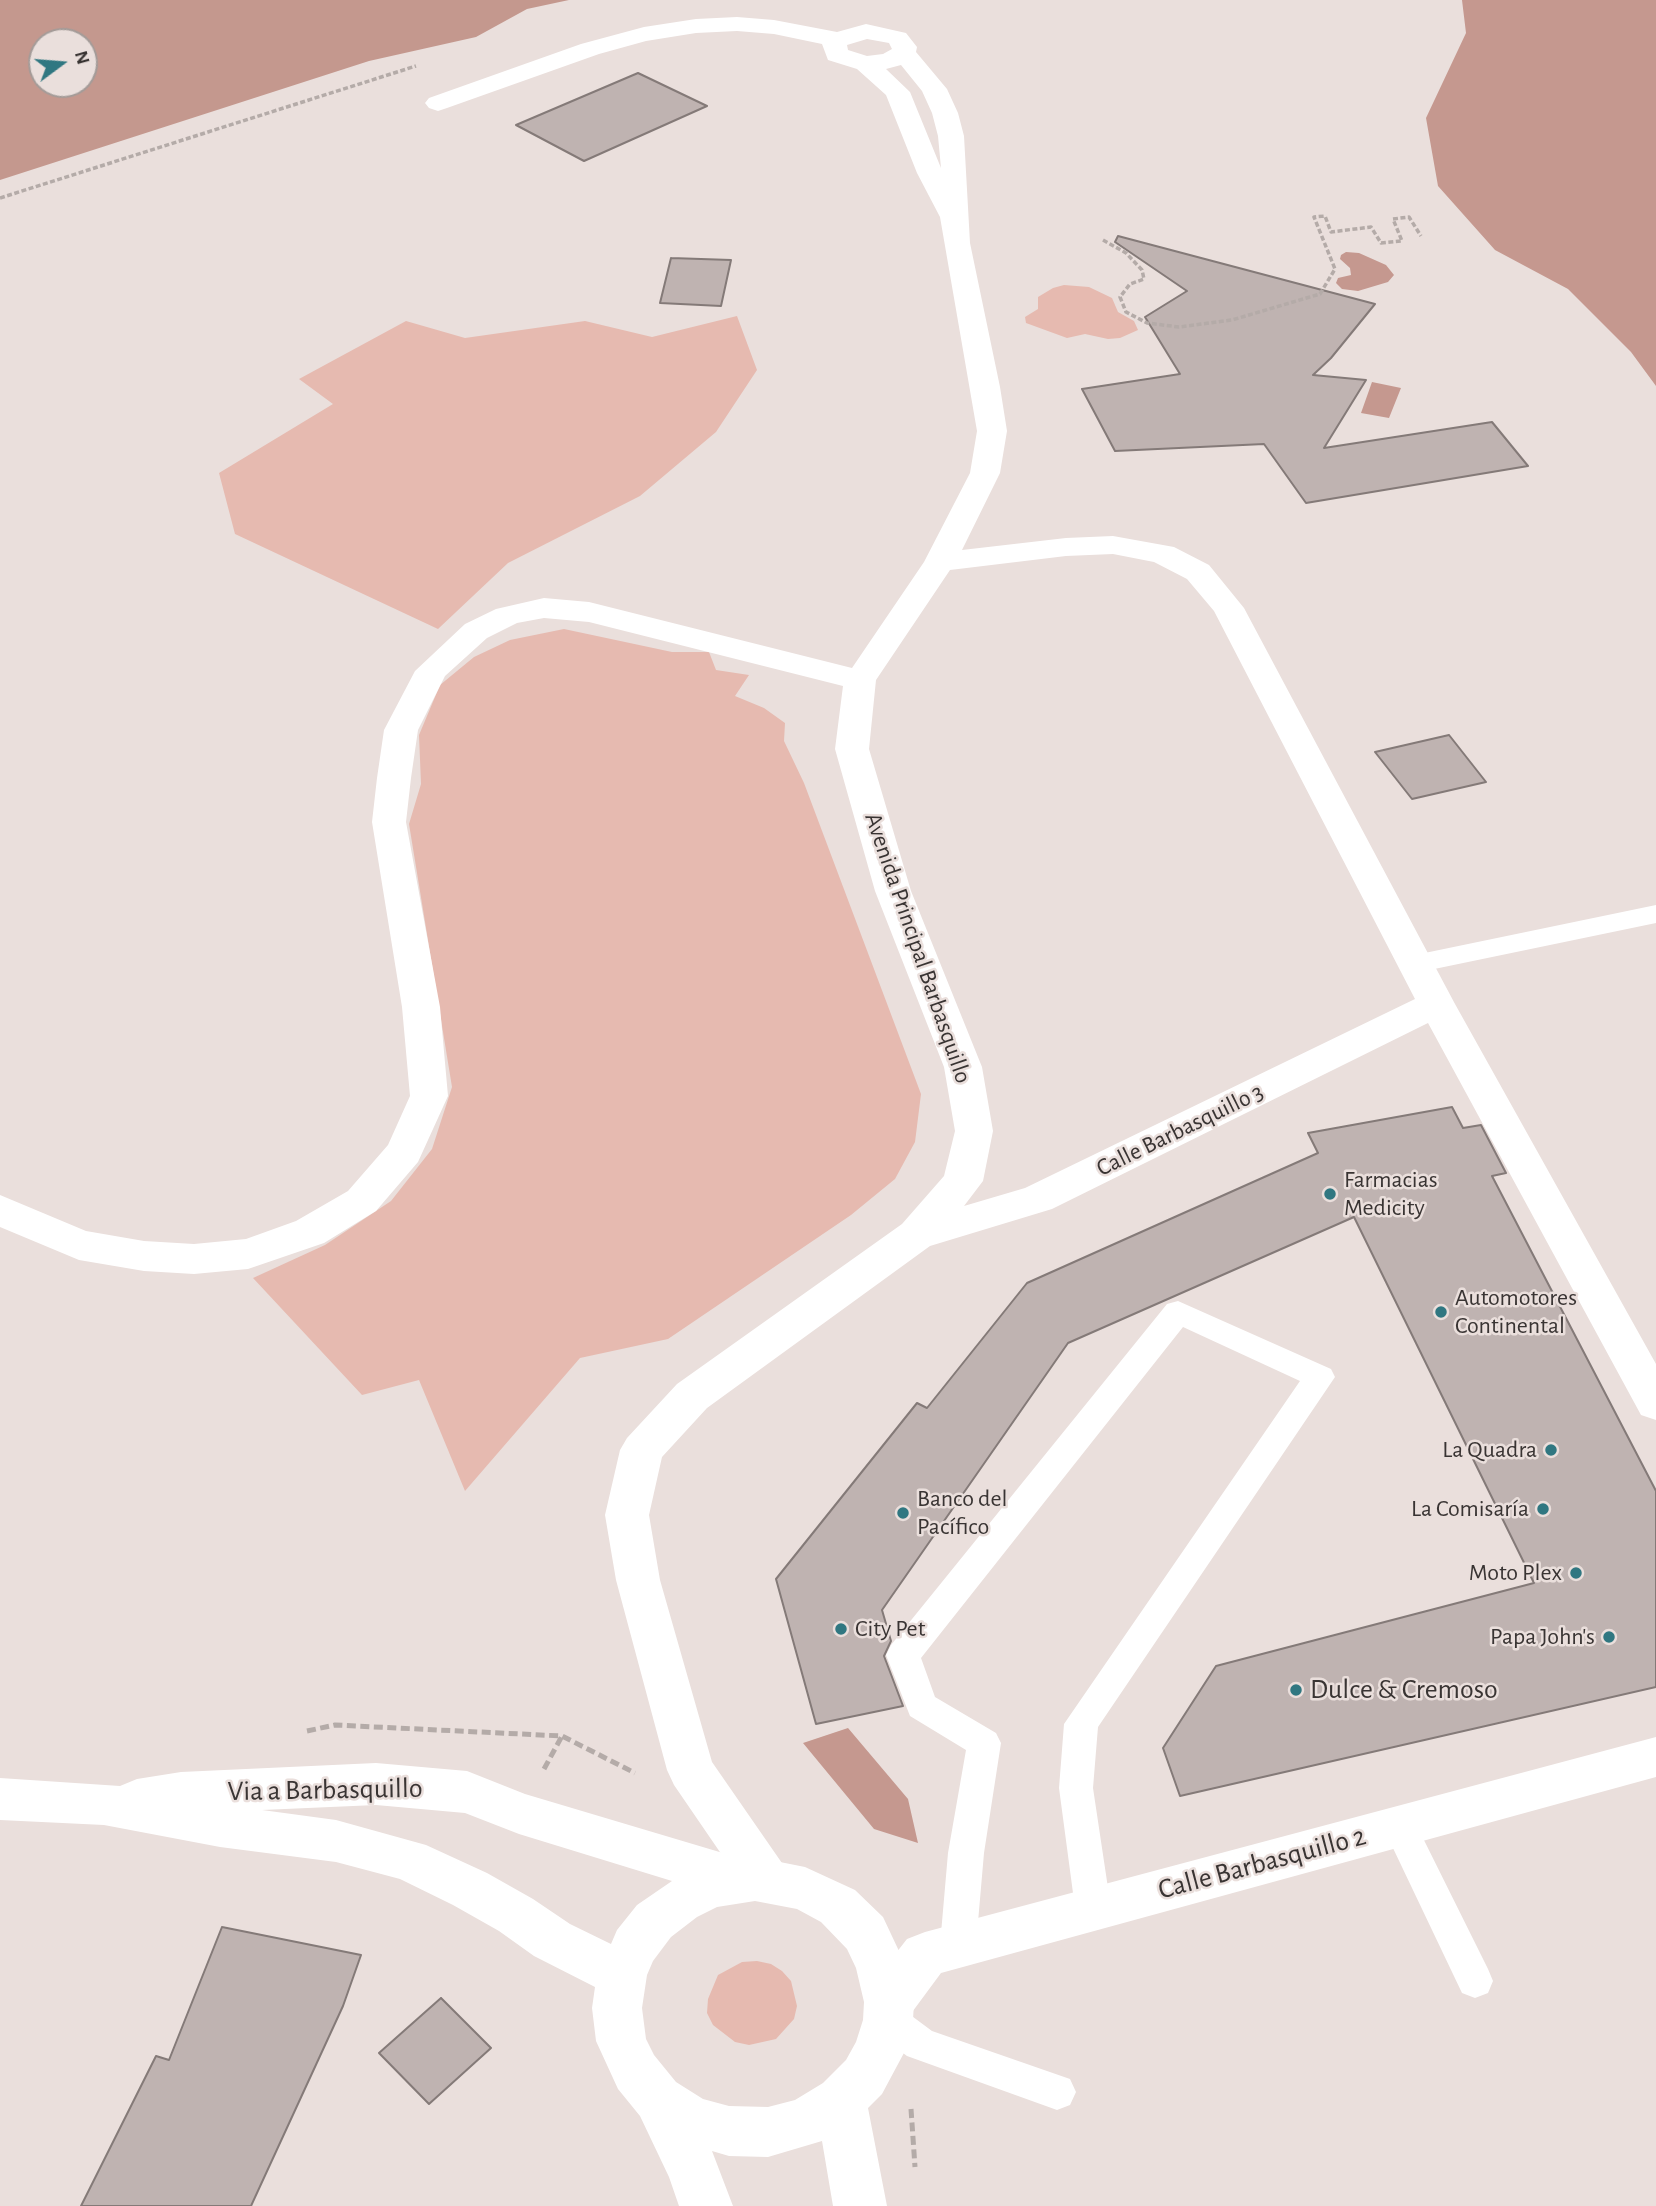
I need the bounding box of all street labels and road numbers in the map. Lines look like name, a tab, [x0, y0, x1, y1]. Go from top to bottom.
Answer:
street label: Avenida Principal Barbasquillo	[858, 809, 978, 1087]
street label: Calle Barbasquillo 3	[1092, 1077, 1268, 1183]
street label: Via a Barbasquillo	[227, 1772, 423, 1808]
street label: Calle Barbasquillo 2	[1154, 1819, 1370, 1907]

